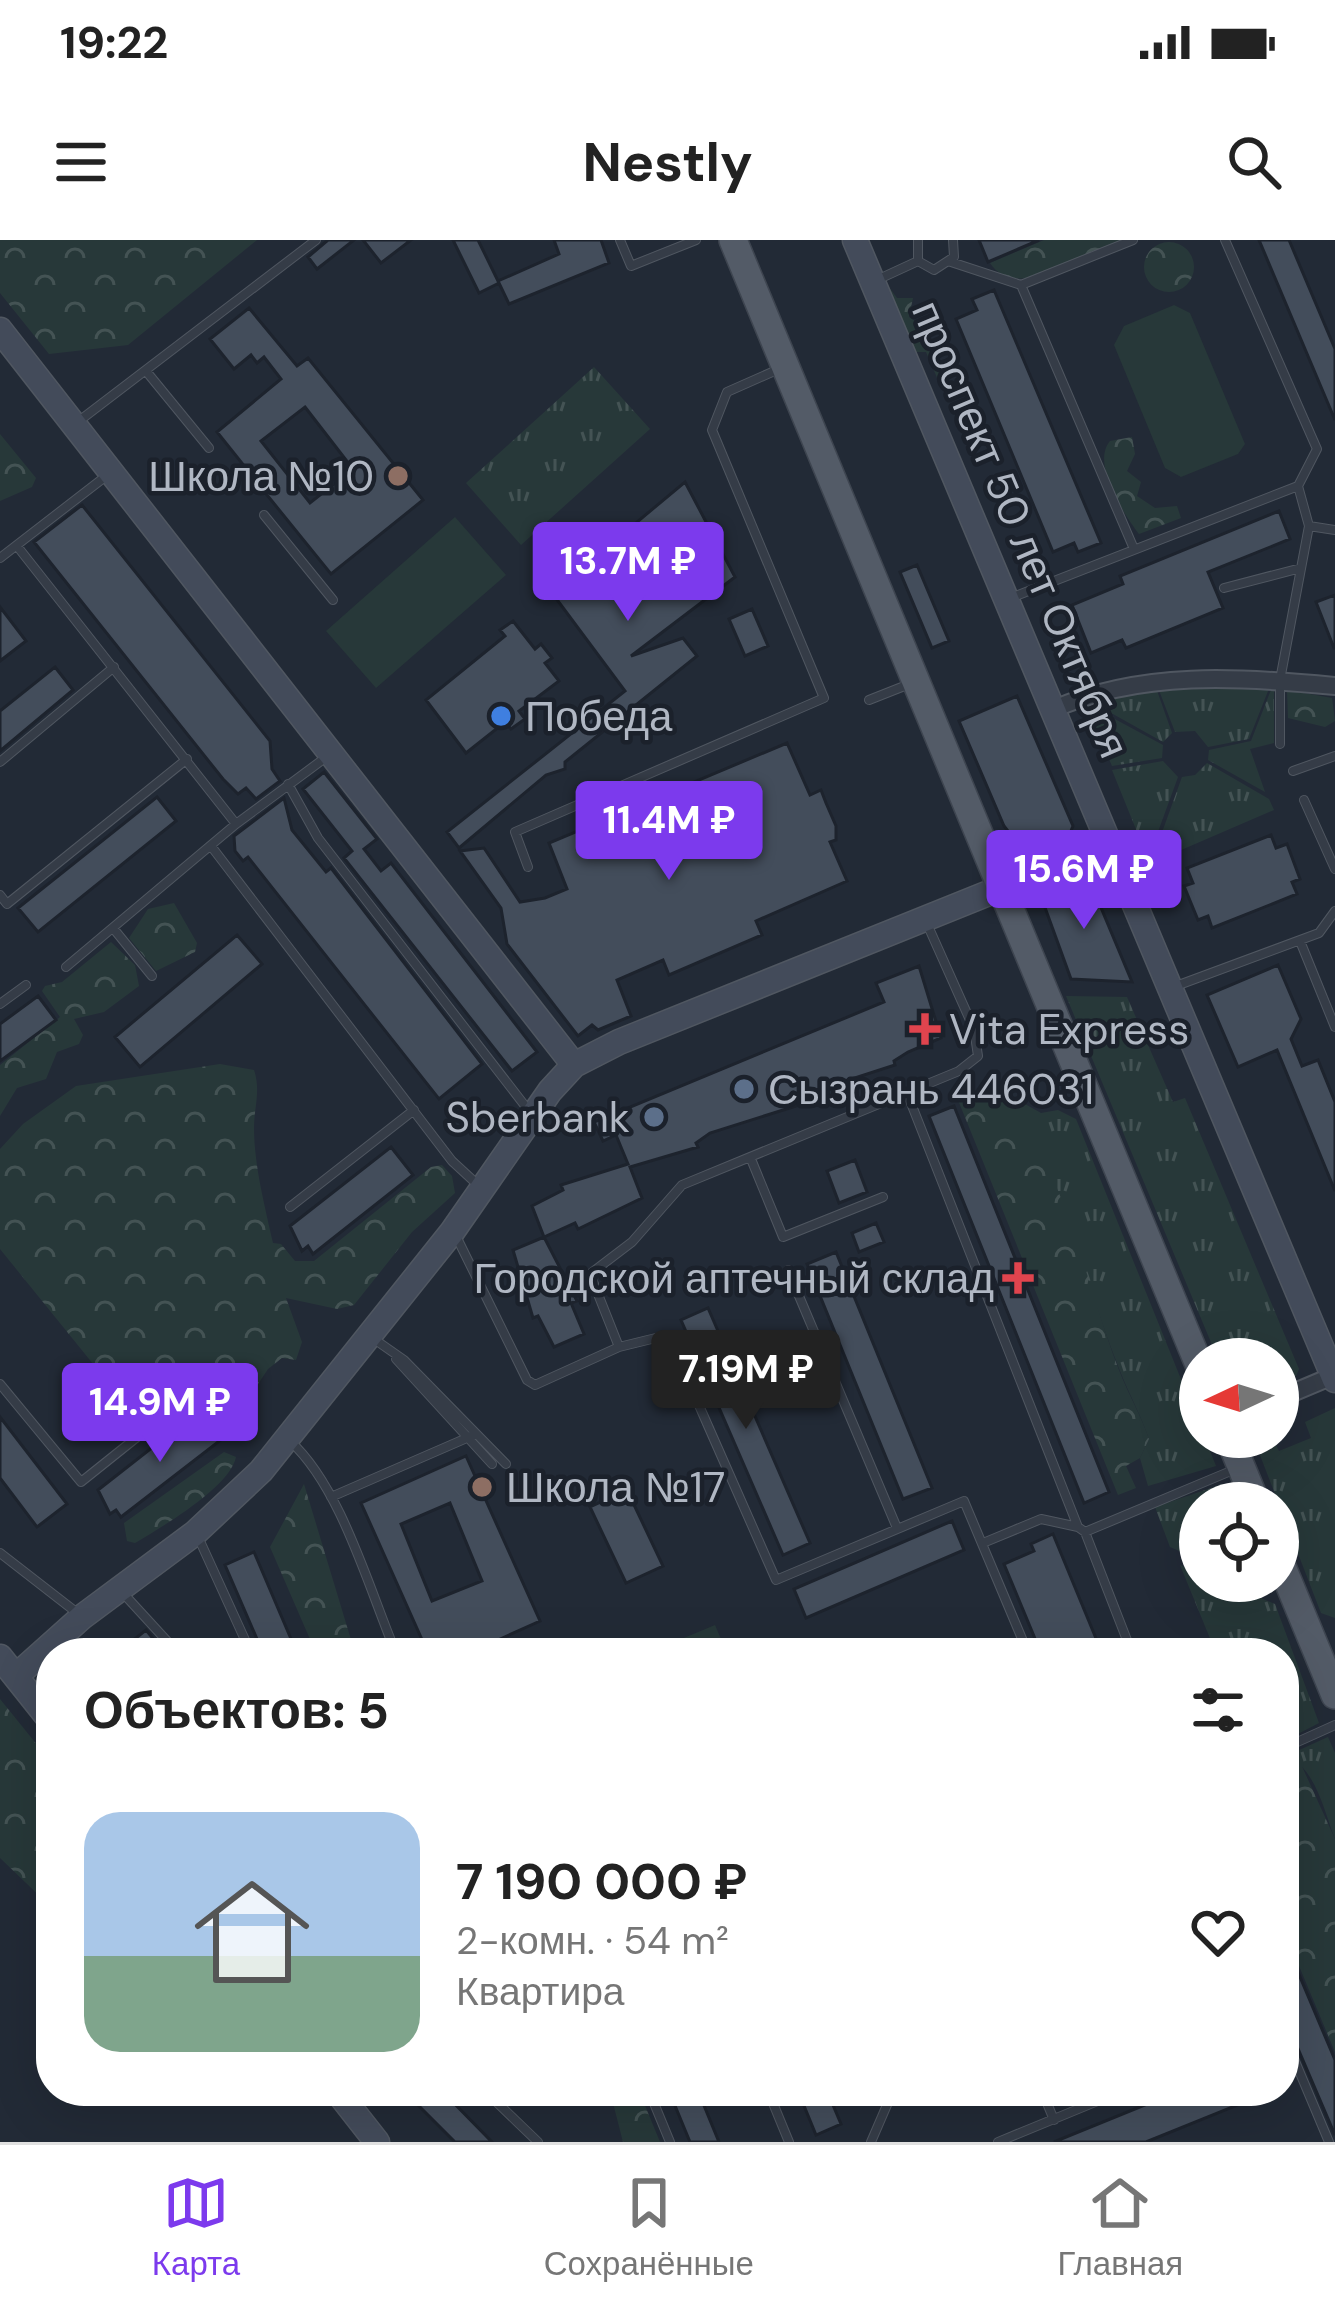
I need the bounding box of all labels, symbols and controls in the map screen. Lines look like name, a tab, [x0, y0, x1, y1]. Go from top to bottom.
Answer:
text: 19:22	[60, 13, 168, 72]
text: Nestly	[582, 127, 753, 198]
icon: menu	[48, 129, 114, 195]
icon: search	[1221, 129, 1287, 195]
street label: проспект 50 лет Октября	[899, 292, 1142, 766]
place label: Школа №10	[148, 449, 374, 504]
marker: Школа №10	[385, 463, 411, 489]
pin: 13.7M ₽	[517, 522, 739, 624]
text: 13.7M ₽	[560, 535, 696, 586]
place label: Победа	[525, 689, 673, 744]
marker: Победа	[488, 703, 514, 729]
pin: 11.4M ₽	[558, 781, 780, 883]
text: 11.4M ₽	[603, 794, 735, 845]
pin: 15.6M ₽	[973, 830, 1195, 932]
text: 15.6M ₽	[1013, 843, 1155, 894]
place label: Vita Express	[949, 1002, 1189, 1057]
marker: Vita Express	[912, 1016, 938, 1042]
place label: Сызрань 446031	[768, 1062, 1094, 1117]
marker: Сызрань 446031	[731, 1076, 757, 1102]
place label: Sberbank	[446, 1090, 630, 1145]
marker: Sberbank	[641, 1104, 667, 1130]
place label: Городской аптечный склад	[474, 1251, 994, 1306]
marker: Городской аптечный склад	[1005, 1265, 1031, 1291]
pin: 7.19M ₽	[635, 1330, 857, 1432]
north arrow	[1179, 1338, 1299, 1458]
map controls	[1179, 1338, 1299, 1602]
text: 7.19M ₽	[678, 1343, 814, 1394]
pin: 14.9M ₽	[49, 1363, 271, 1465]
text: 14.9M ₽	[89, 1376, 231, 1427]
place label: Школа №17	[506, 1460, 725, 1515]
marker: Школа №17	[469, 1474, 495, 1500]
button: locate	[1179, 1482, 1299, 1602]
text: Объектов: 5	[84, 1677, 389, 1744]
icon: filters	[1185, 1677, 1251, 1743]
text: 7 190 000 ₽	[456, 1848, 747, 1915]
icon: home	[180, 1860, 324, 2004]
icon: heart	[1185, 1899, 1251, 1965]
text: 2-комн. · 54 m²	[456, 1915, 729, 1966]
text: Квартира	[456, 1966, 625, 2017]
tab: Карта	[152, 2170, 240, 2285]
tab: Сохранённые	[544, 2170, 754, 2285]
tab: Главная	[1058, 2170, 1183, 2285]

